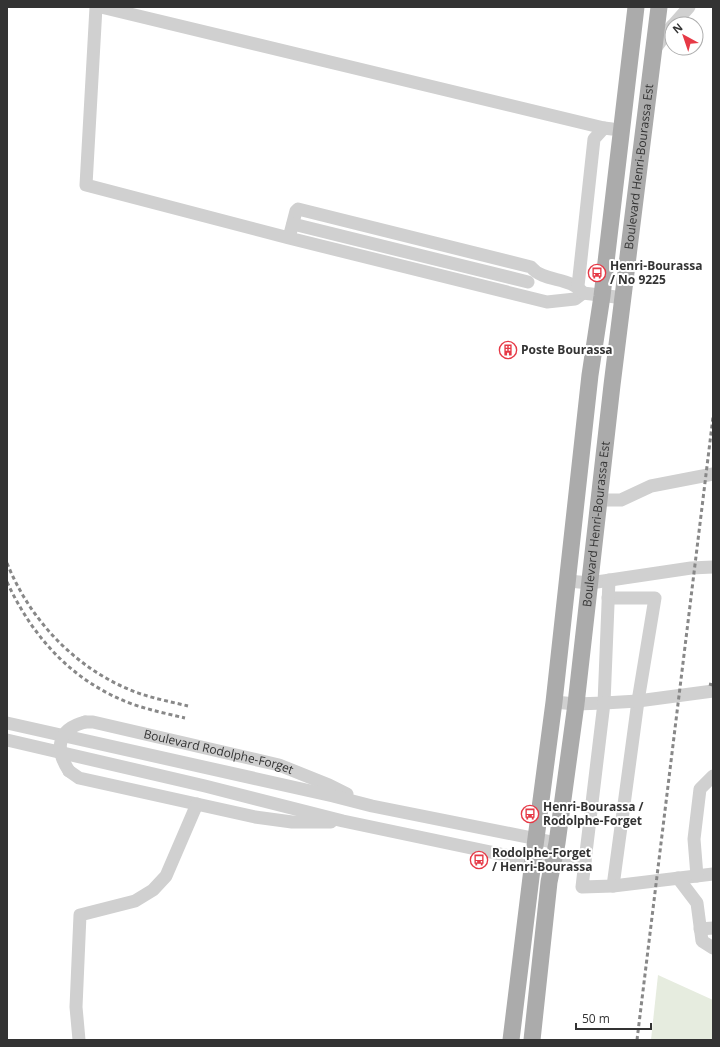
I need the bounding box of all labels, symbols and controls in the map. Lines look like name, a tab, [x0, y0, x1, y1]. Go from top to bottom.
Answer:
north arrow	[664, 16, 704, 56]
text: N	[669, 19, 686, 37]
street label: Boulevard Henri-Bourassa Est	[620, 83, 657, 250]
place label: Henri-Bourassa / No 9225	[610, 257, 702, 288]
bus stop icon: Henri-Bourassa / No 9225	[587, 263, 607, 283]
building icon: Poste Bourassa	[498, 340, 518, 360]
place label: Poste Bourassa	[521, 341, 613, 358]
street label: Boulevard Henri-Bourassa Est	[578, 440, 614, 608]
street label: Boulevard Rodolphe-Forget	[142, 725, 296, 778]
place label: Henri-Bourassa / Rodolphe-Forget	[543, 798, 644, 829]
bus stop icon: Henri-Bourassa / Rodolphe-Forget	[520, 804, 540, 824]
place label: Rodolphe-Forget / Henri-Bourassa	[492, 844, 592, 875]
bus stop icon: Rodolphe-Forget / Henri-Bourassa	[469, 850, 489, 870]
scale bar	[576, 1005, 651, 1031]
text: 50 m	[582, 1010, 610, 1027]

